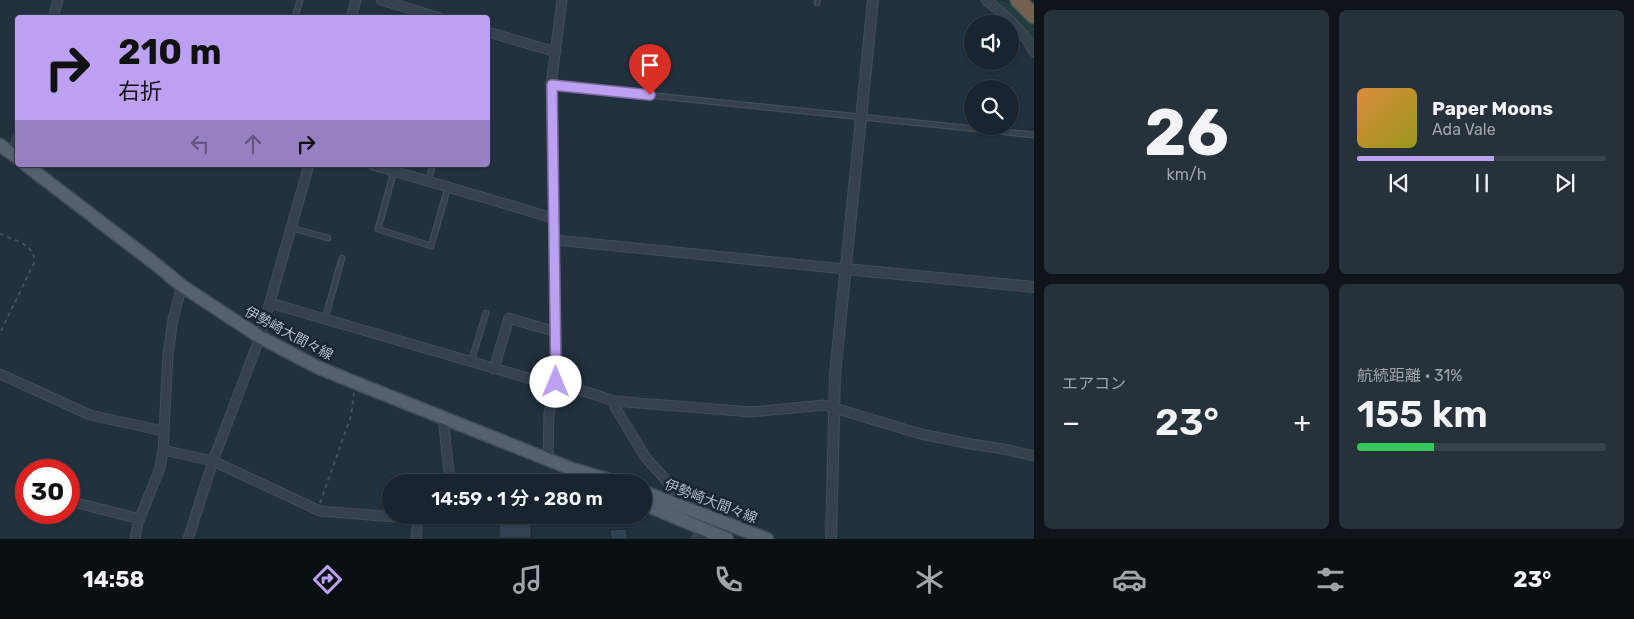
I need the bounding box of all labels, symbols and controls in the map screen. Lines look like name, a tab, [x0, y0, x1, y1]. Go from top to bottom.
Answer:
map controls	[964, 15, 1019, 135]
button: sound	[964, 15, 1019, 70]
text: 210 m	[118, 31, 221, 73]
icon: right	[35, 35, 100, 100]
pin	[629, 44, 671, 95]
icon: arrive	[636, 51, 664, 79]
text: 右折	[118, 78, 162, 105]
button: search	[964, 80, 1019, 135]
text: 26	[1144, 94, 1229, 171]
text: Paper Moons	[1432, 97, 1553, 120]
text: Ada Vale	[1432, 120, 1496, 139]
icon: left	[186, 130, 214, 158]
icon: ahead	[239, 130, 267, 158]
icon: right	[292, 130, 320, 158]
text: km/h	[1167, 165, 1206, 184]
icon: previous	[1385, 169, 1413, 197]
icon: pause	[1468, 169, 1496, 197]
icon: next	[1551, 169, 1579, 197]
street label: 伊勢崎大間々線	[242, 303, 336, 364]
position arrow	[529, 355, 581, 407]
text: 航続距離 · 31%	[1357, 366, 1462, 385]
text: エアコン	[1062, 374, 1126, 393]
text: 155 km	[1357, 391, 1488, 437]
text: 23°	[1155, 399, 1219, 445]
text: −	[1062, 406, 1080, 439]
text: +	[1294, 406, 1311, 439]
speed limit sign: 30	[15, 459, 80, 524]
street label: 伊勢崎大間々線	[662, 476, 760, 527]
text: 14:59 · 1 分 · 280 m	[431, 487, 603, 510]
icon: directions	[310, 562, 345, 597]
icon: music	[510, 562, 545, 597]
icon: phone	[711, 562, 746, 597]
icon: climate	[912, 562, 947, 597]
icon: car	[1112, 562, 1147, 597]
icon: filters	[1313, 562, 1348, 597]
text: 14:58	[83, 566, 144, 593]
text: 23°	[1513, 566, 1551, 593]

